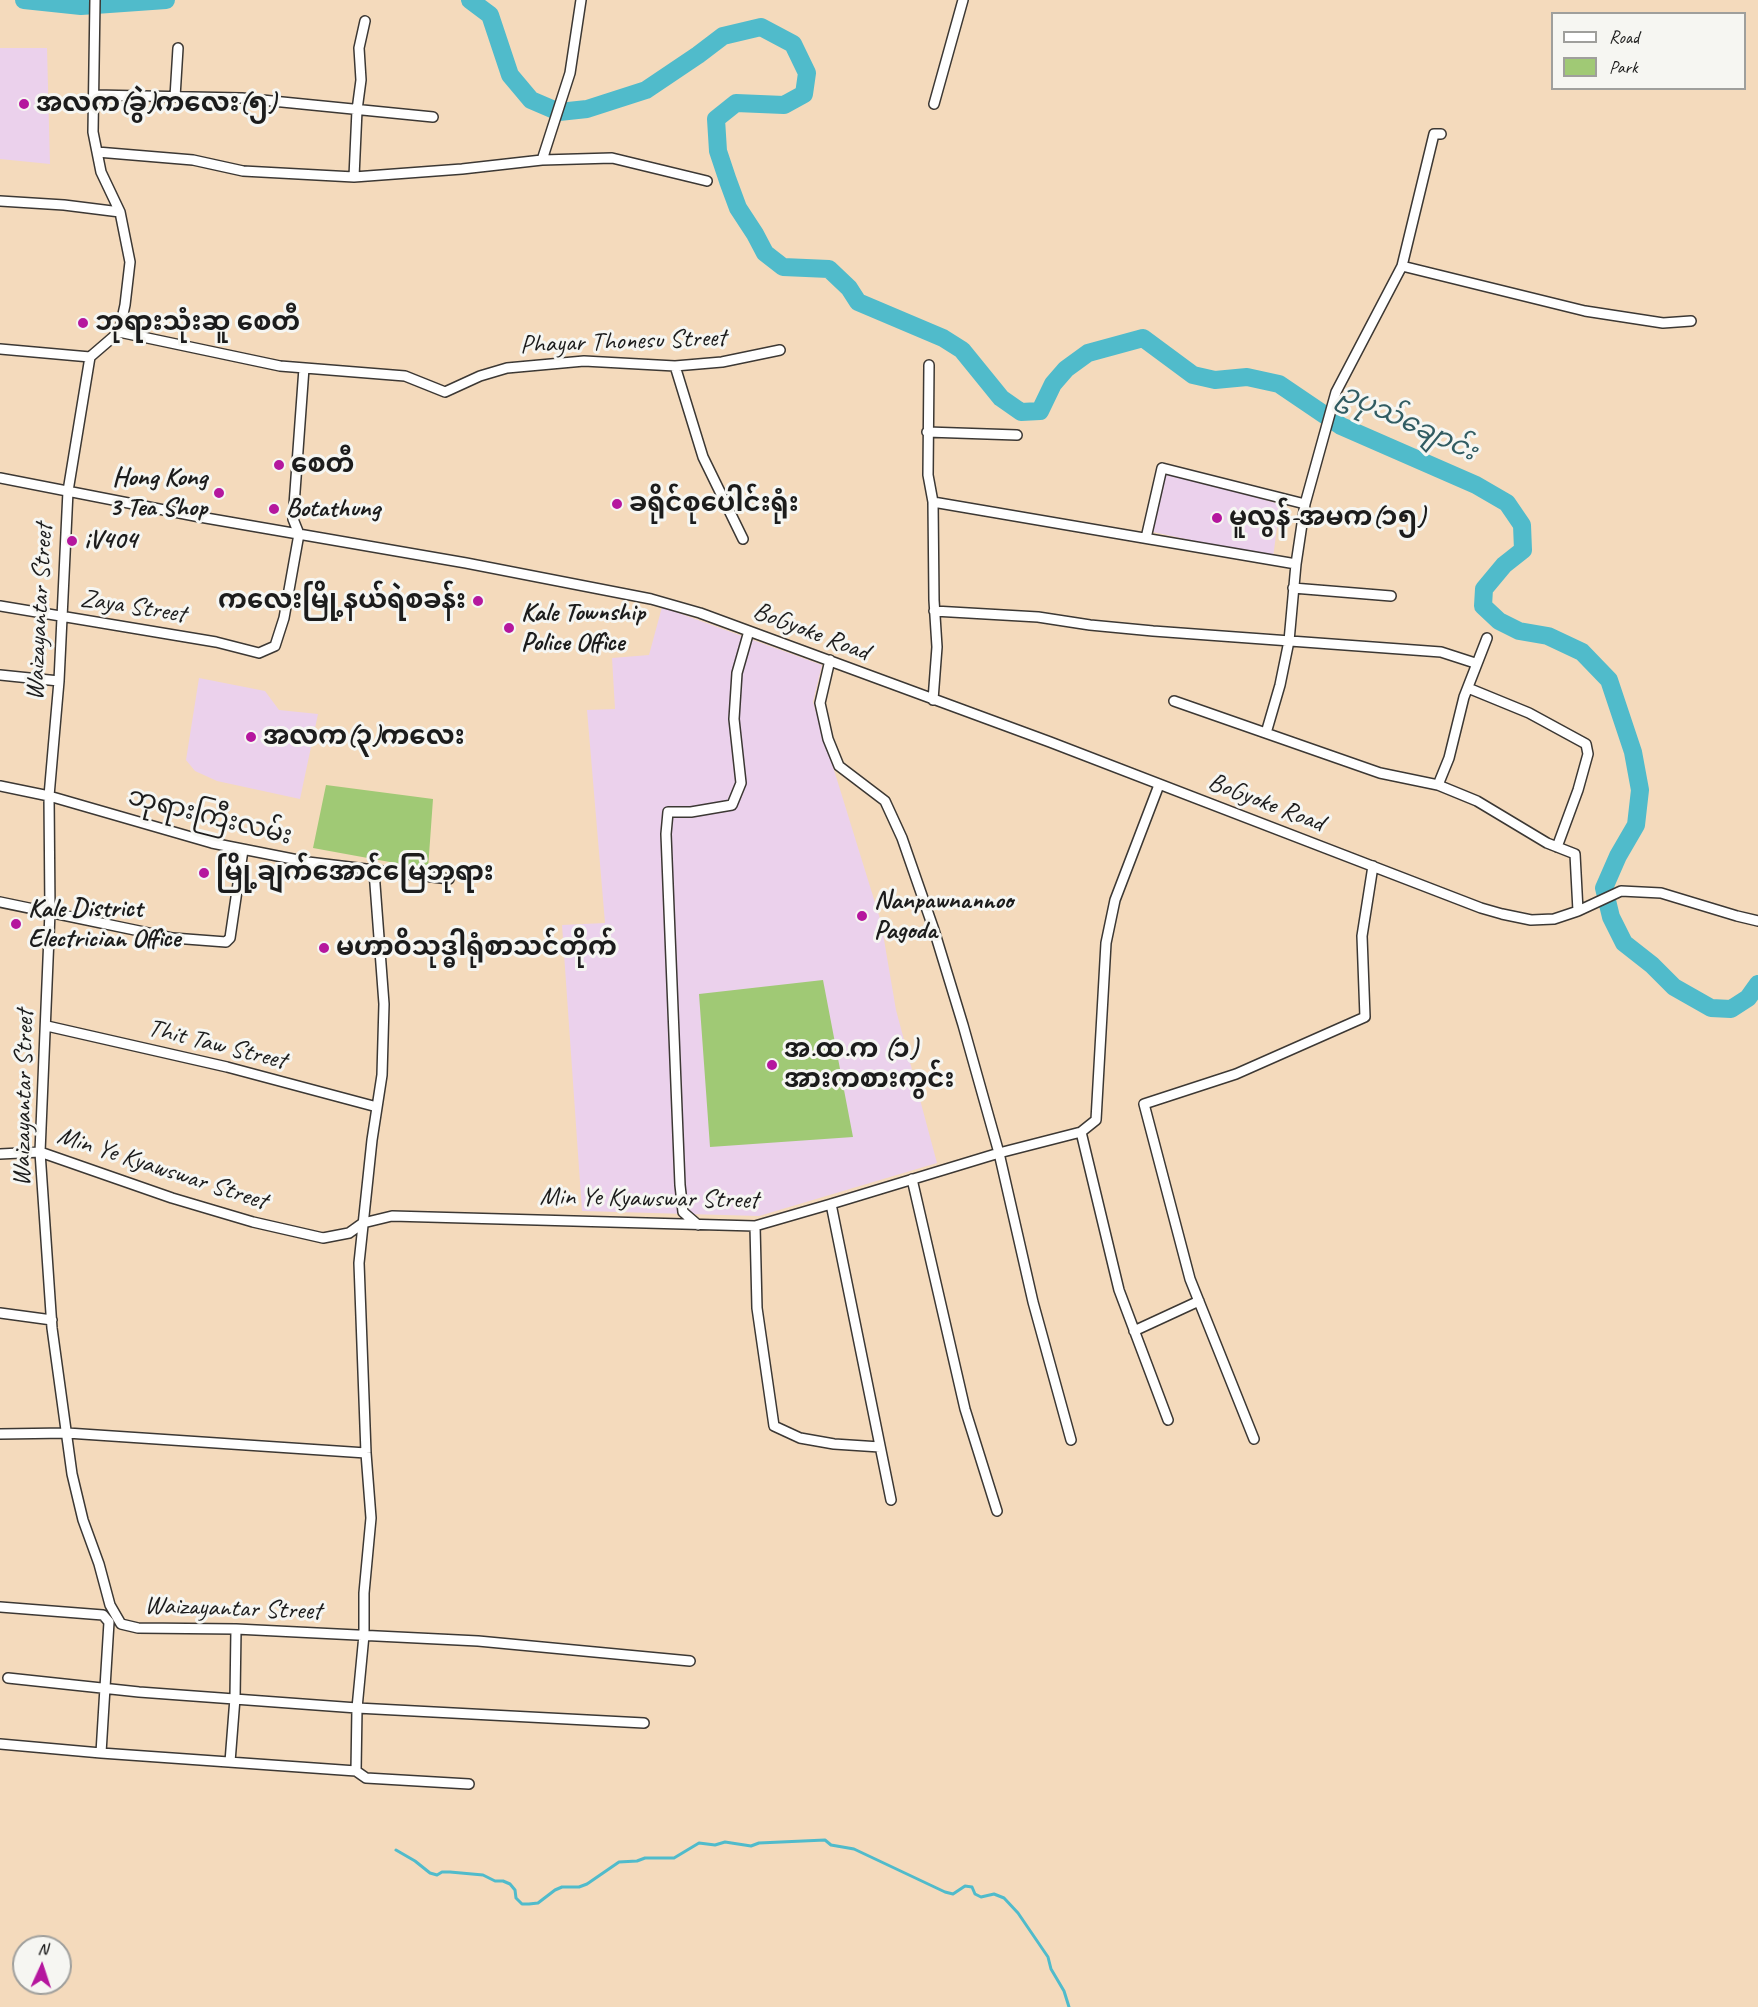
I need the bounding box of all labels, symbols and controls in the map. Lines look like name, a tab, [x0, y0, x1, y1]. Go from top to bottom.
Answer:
legend	[1551, 12, 1746, 90]
text: Road	[1609, 26, 1639, 48]
text: Park	[1609, 56, 1638, 78]
place label: အလက(ခွဲ)ကလေး(၅)	[36, 88, 277, 120]
marker: အလက(ခွဲ)ကလေး(၅)	[17, 97, 31, 111]
place label: ဘုရားသုံးဆူ စေတီ	[95, 307, 300, 339]
marker: ဘုရားသုံးဆူ စေတီ	[76, 316, 90, 330]
street label: Phayar Thonesu Street	[520, 323, 726, 361]
water label: ဥပုသ်ချောင်း	[1334, 377, 1482, 469]
place label: စေတီ	[291, 449, 354, 481]
marker: စေတီ	[272, 458, 286, 472]
place label: Hong Kong 3 Tea Shop	[109, 462, 207, 524]
marker: Hong Kong 3 Tea Shop	[212, 486, 226, 500]
place label: ခရိုင်စုပေါင်းရုံး	[629, 488, 799, 520]
place label: Botathung	[286, 493, 380, 525]
marker: ခရိုင်စုပေါင်းရုံး	[610, 497, 624, 511]
marker: Botathung	[267, 502, 281, 516]
place label: မူလွန်-အမက(၁၅)	[1229, 502, 1426, 534]
marker: မူလွန်-အမက(၁၅)	[1210, 511, 1224, 525]
street label: Waizayantar Street	[20, 523, 60, 701]
place label: iV404	[84, 525, 137, 557]
marker: iV404	[65, 534, 79, 548]
street label: Zaya Street	[78, 583, 188, 631]
place label: ကလေးမြို့နယ်ရဲစခန်း	[218, 585, 466, 617]
marker: ကလေးမြို့နယ်ရဲစခန်း	[471, 594, 485, 608]
street label: BoGyoke Road	[749, 596, 873, 668]
place label: Kale Township Police Office	[521, 597, 645, 658]
marker: Kale Township Police Office	[502, 621, 516, 635]
place label: အလက(၃)ကလေး	[263, 721, 465, 753]
marker: အလက(၃)ကလေး	[244, 730, 258, 744]
street label: BoGyoke Road	[1204, 767, 1328, 839]
street label: ဘုရားကြီးလမ်း	[125, 782, 295, 852]
place label: မြို့ချက်အောင်မြေဘုရား	[216, 857, 494, 889]
marker: မြို့ချက်အောင်မြေဘုရား	[197, 866, 211, 880]
place label: Nanpawnannoo Pagoda	[874, 885, 1013, 946]
place label: Kale District Electrician Office	[28, 893, 180, 954]
marker: Nanpawnannoo Pagoda	[855, 909, 869, 923]
marker: Kale District Electrician Office	[9, 917, 23, 931]
place label: မဟာဝိသုဒ္ဓါရုံစာသင်တိုက်	[336, 932, 617, 964]
marker: မဟာဝိသုဒ္ဓါရုံစာသင်တိုက်	[317, 941, 331, 955]
street label: Waizayantar Street	[7, 1009, 41, 1187]
street label: Thit Taw Street	[145, 1013, 289, 1077]
place label: အ.ထ.က (၁) အားကစားကွင်း	[784, 1034, 955, 1096]
marker: အ.ထ.က (၁) အားကစားကွင်း	[765, 1058, 779, 1072]
street label: Min Ye Kyawswar Street	[53, 1120, 271, 1218]
street label: Min Ye Kyawswar Street	[539, 1181, 759, 1217]
street label: Waizayantar Street	[144, 1590, 322, 1628]
north arrow	[12, 1935, 72, 1995]
text: N	[37, 1939, 48, 1959]

